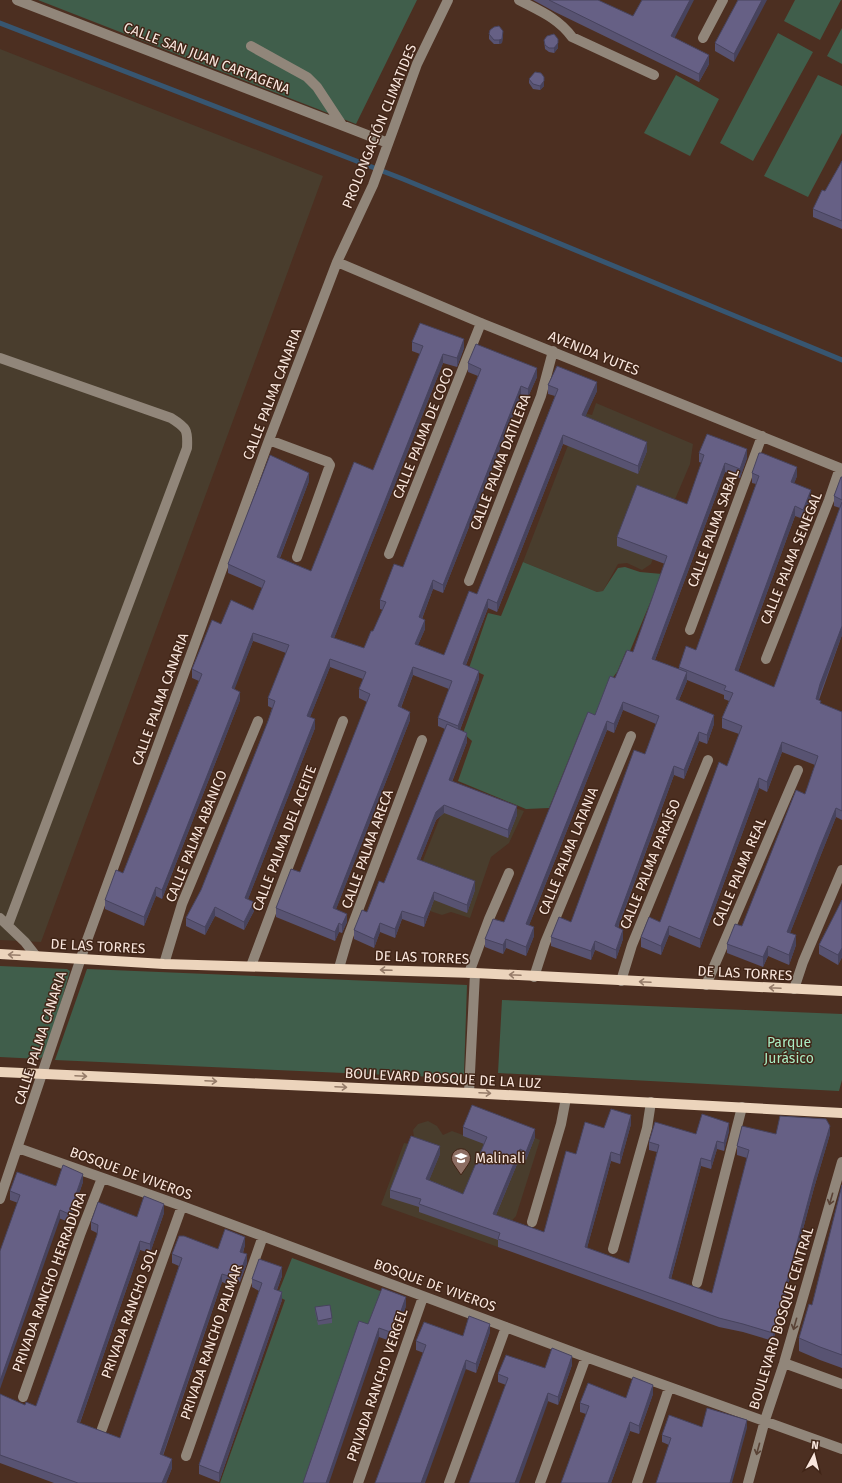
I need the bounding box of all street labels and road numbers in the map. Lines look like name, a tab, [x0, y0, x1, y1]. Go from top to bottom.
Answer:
street label: CALLE SAN JUAN CARTAGENA	[121, 19, 292, 98]
street label: PROLONGACIÓN CLIMATIDES	[338, 41, 420, 211]
street label: CALLE PALMA CANARIA	[239, 326, 305, 463]
street label: AVENIDA YUTES	[546, 327, 642, 380]
street label: CALLE PALMA DE COCO	[389, 365, 458, 502]
street label: CALLE PALMA DATILERA	[467, 392, 534, 533]
street label: CALLE PALMA SABAL	[684, 467, 743, 590]
street label: CALLE PALMA SENEGAL	[757, 489, 826, 627]
street label: CALLE PALMA CANARIA	[129, 631, 192, 768]
street label: CALLE PALMA DEL ACEITE	[249, 763, 320, 914]
street label: CALLE PALMA ABANICO	[162, 768, 231, 905]
street label: CALLE PALMA LATANIA	[535, 785, 602, 918]
street label: CALLE PALMA ARECA	[338, 787, 397, 911]
street label: CALLE PALMA PARAÍSO	[616, 796, 684, 932]
street label: CALLE PALMA REAL	[709, 815, 770, 929]
street label: DE LAS TORRES	[50, 936, 146, 957]
street label: DE LAS TORRES	[374, 947, 470, 968]
street label: DE LAS TORRES	[697, 963, 793, 984]
street label: CALLE PALMA CANARIA	[11, 969, 70, 1107]
street label: BOULEVARD BOSQUE DE LA LUZ	[344, 1065, 542, 1092]
street label: BOSQUE DE VIVEROS	[67, 1143, 195, 1204]
street label: PRIVADA RANCHO HERRADURA	[9, 1190, 90, 1375]
street label: BOULEVARD BOSQUE CENTRAL	[746, 1225, 817, 1412]
street label: PRIVADA RANCHO SOL	[98, 1245, 161, 1381]
street label: BOSQUE DE VIVEROS	[371, 1255, 499, 1316]
street label: PRIVADA RANCHO PALMAR	[177, 1262, 246, 1422]
street label: PRIVADA RANCHO VERGEL	[343, 1306, 412, 1464]

